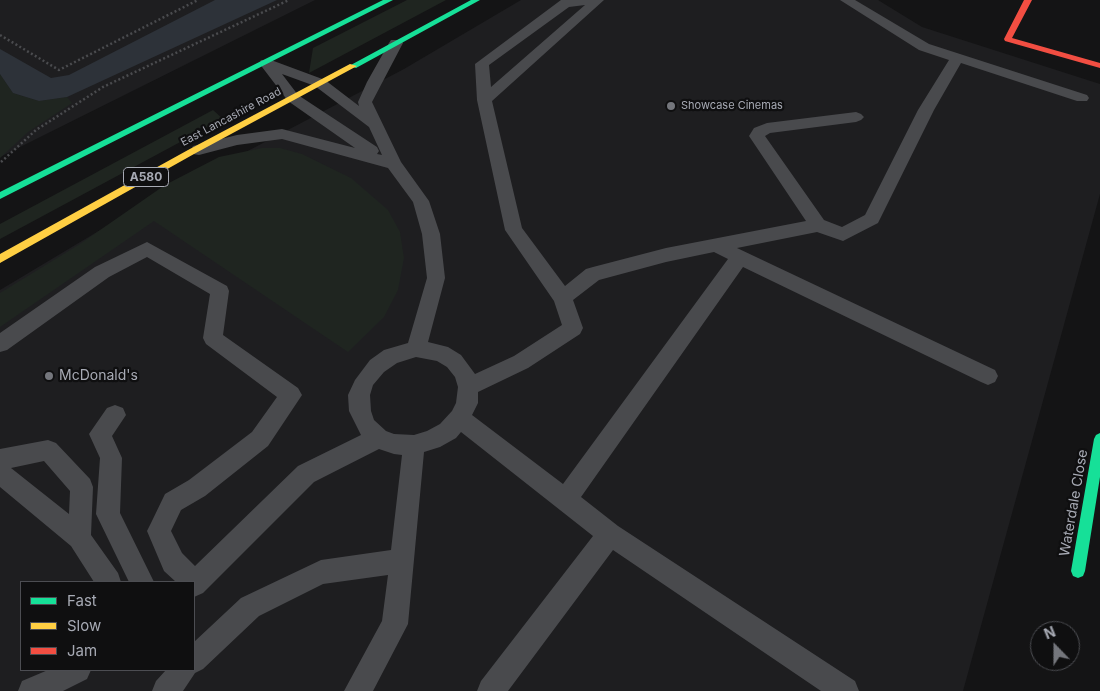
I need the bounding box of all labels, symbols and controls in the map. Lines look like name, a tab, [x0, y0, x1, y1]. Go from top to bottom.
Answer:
street label: East Lancashire Road	[179, 85, 283, 149]
place label: Showcase Cinemas	[681, 99, 783, 113]
marker: Showcase Cinemas	[665, 100, 677, 112]
road number: A580	[124, 168, 168, 186]
place label: McDonald's	[59, 368, 138, 384]
marker: McDonald's	[43, 370, 55, 382]
street label: Waterdale Close	[1056, 448, 1092, 558]
legend	[20, 581, 195, 671]
text: Fast	[67, 591, 97, 610]
text: Slow	[67, 616, 101, 635]
north arrow	[1030, 621, 1080, 671]
text: N	[1041, 623, 1058, 642]
text: Jam	[67, 641, 97, 660]

